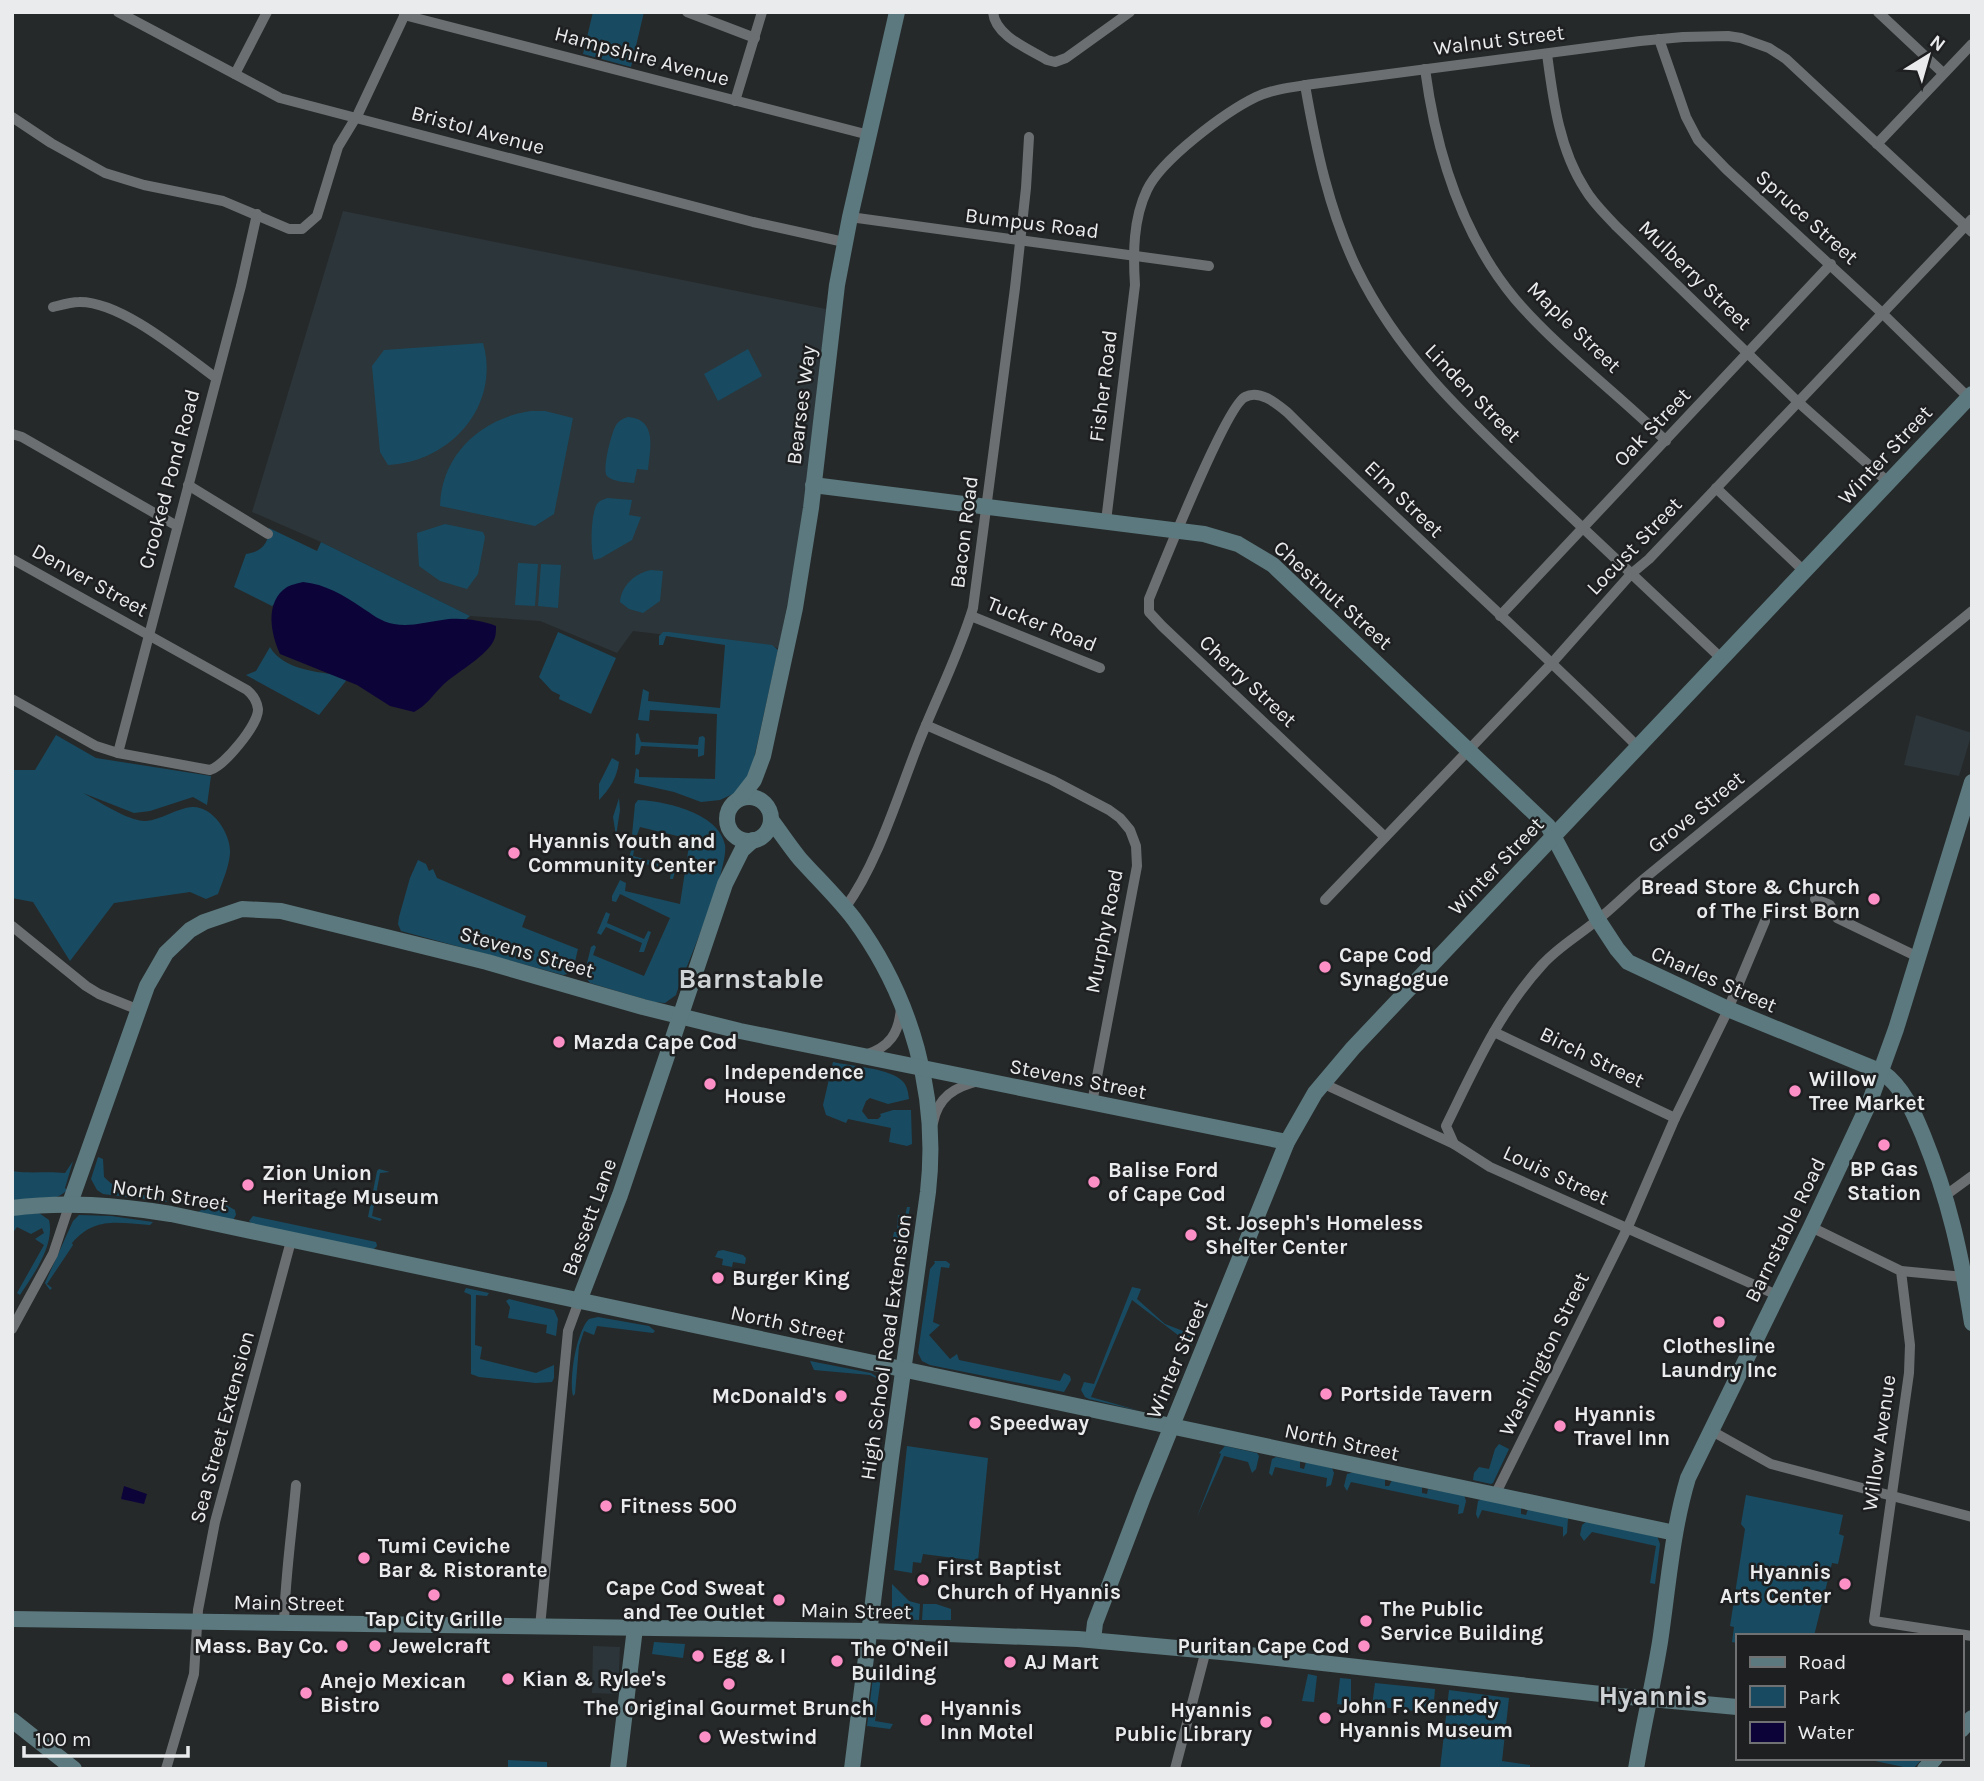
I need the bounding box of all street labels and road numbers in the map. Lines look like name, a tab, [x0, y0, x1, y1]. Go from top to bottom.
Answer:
street label: Walnut Street	[1432, 20, 1566, 60]
street label: Hampshire Avenue	[552, 21, 732, 91]
street label: Bristol Avenue	[409, 101, 547, 159]
street label: Spruce Street	[1751, 165, 1863, 269]
street label: Bumpus Road	[964, 203, 1100, 243]
street label: Mulberry Street	[1634, 215, 1756, 335]
street label: Maple Street	[1522, 276, 1626, 378]
street label: Fisher Road	[1084, 329, 1122, 443]
street label: Linden Street	[1420, 339, 1526, 447]
street label: Bearses Way	[782, 344, 820, 466]
street label: Oak Street	[1609, 383, 1695, 471]
street label: Crooked Pond Road	[133, 387, 205, 571]
street label: Winter Street	[1833, 400, 1937, 509]
street label: Elm Street	[1360, 456, 1448, 542]
street label: Bacon Road	[945, 474, 983, 590]
street label: Locust Street	[1581, 492, 1687, 600]
street label: Chestnut Street	[1269, 536, 1397, 655]
street label: Denver Street	[28, 538, 152, 622]
street label: Tucker Road	[984, 591, 1100, 657]
street label: Cherry Street	[1195, 630, 1302, 732]
street label: Grove Street	[1643, 766, 1749, 858]
street label: Winter Street	[1443, 812, 1549, 920]
street label: Murphy Road	[1080, 867, 1128, 995]
street label: Stevens Street	[457, 921, 597, 983]
street label: Charles Street	[1647, 941, 1781, 1017]
street label: Birch Street	[1536, 1021, 1648, 1093]
street label: Stevens Street	[1007, 1054, 1149, 1104]
street label: Louis Street	[1499, 1140, 1613, 1210]
street label: Barnstable Road	[1740, 1154, 1830, 1306]
street label: Bassett Lane	[557, 1155, 621, 1279]
street label: North Street	[111, 1174, 230, 1216]
street label: High School Road Extension	[855, 1212, 917, 1482]
street label: Washington Street	[1494, 1268, 1594, 1440]
street label: Winter Street	[1141, 1296, 1213, 1422]
street label: North Street	[728, 1300, 848, 1348]
street label: Sea Street Extension	[185, 1328, 259, 1526]
street label: Willow Avenue	[1858, 1373, 1900, 1513]
street label: North Street	[1282, 1418, 1402, 1466]
street label: Main Street	[233, 1590, 345, 1616]
street label: Main Street	[800, 1598, 912, 1624]

